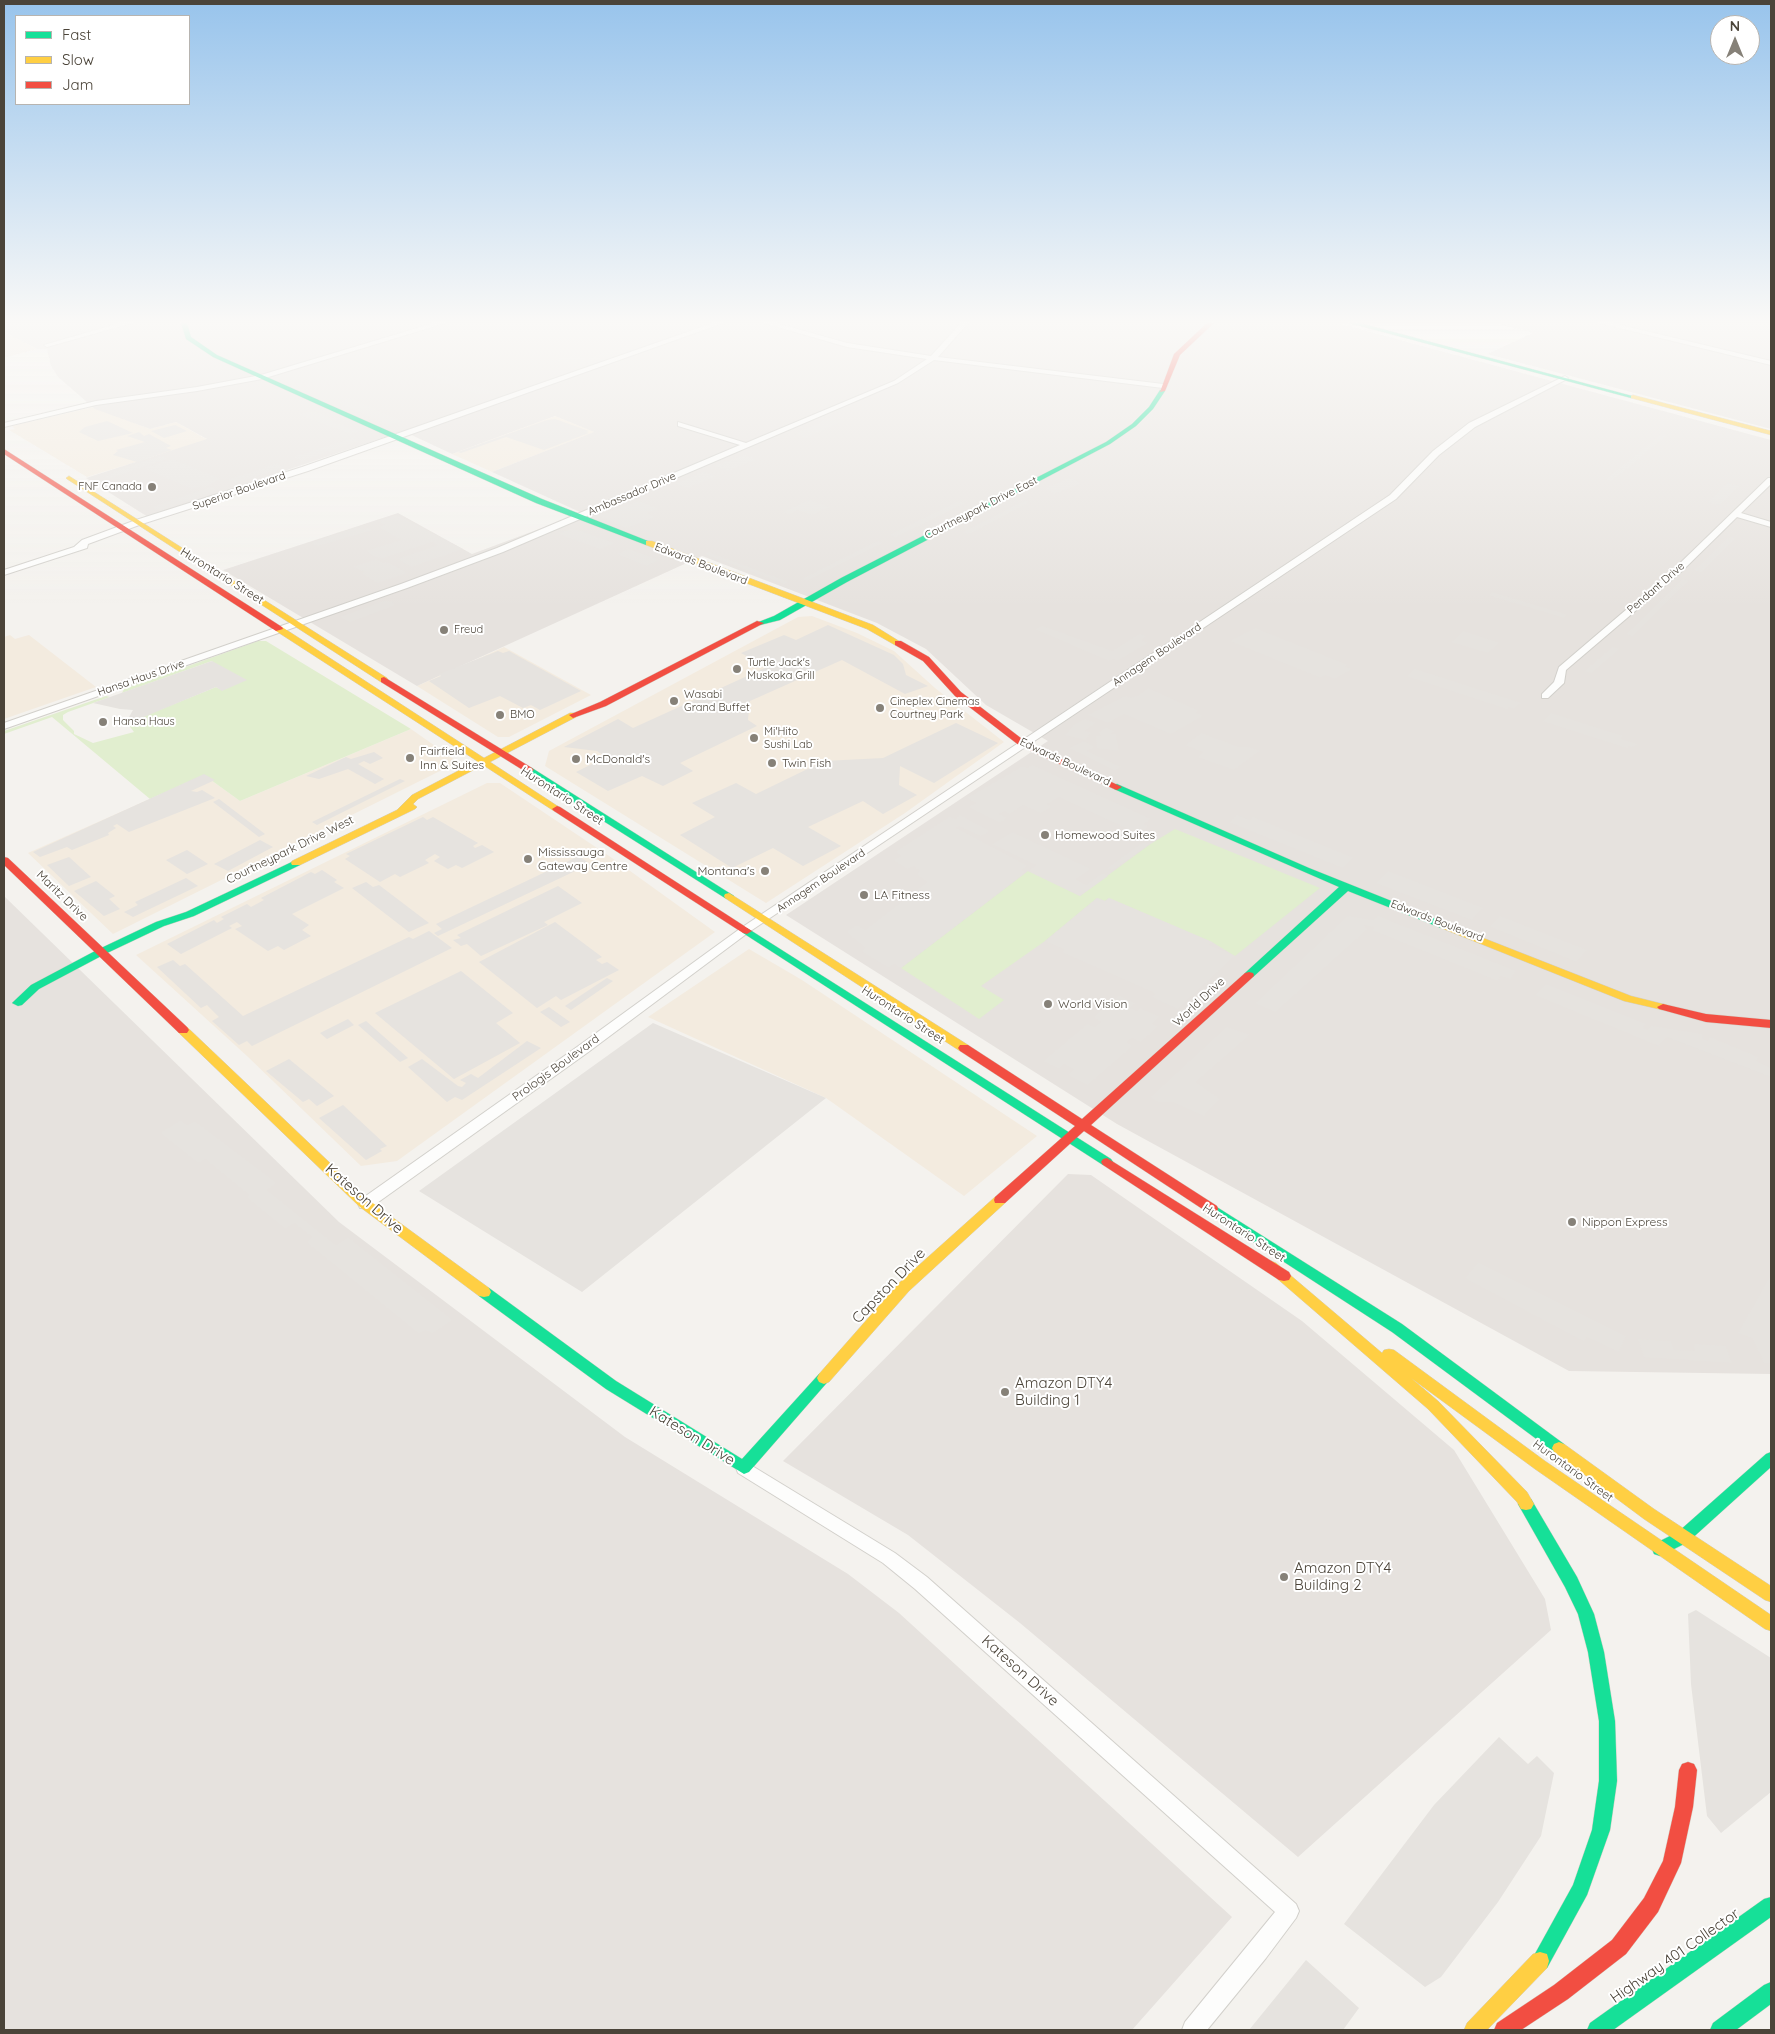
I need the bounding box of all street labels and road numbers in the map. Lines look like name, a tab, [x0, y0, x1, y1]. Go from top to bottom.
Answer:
street label: Superior Boulevard	[191, 469, 287, 513]
street label: Ambassador Drive	[586, 469, 678, 519]
street label: Courtneypark Drive East	[923, 474, 1039, 542]
street label: Edwards Boulevard	[653, 540, 749, 588]
street label: Hurontario Street	[178, 544, 266, 608]
street label: Pendant Drive	[1625, 559, 1687, 617]
street label: Annagem Boulevard	[1110, 620, 1204, 690]
street label: Hansa Haus Drive	[96, 657, 186, 699]
street label: Edwards Boulevard	[1018, 735, 1112, 789]
street label: Hurontario Street	[518, 764, 606, 828]
street label: Courtneypark Drive West	[224, 813, 356, 887]
street label: Annagem Boulevard	[774, 846, 868, 916]
street label: Maritz Drive	[33, 868, 91, 924]
street label: Edwards Boulevard	[1389, 897, 1485, 945]
street label: World Drive	[1170, 974, 1228, 1030]
street label: Hurontario Street	[859, 983, 947, 1047]
street label: Prologis Boulevard	[510, 1032, 602, 1104]
street label: Kateson Drive	[321, 1160, 407, 1238]
street label: Hurontario Street	[1200, 1201, 1288, 1265]
street label: Capston Drive	[849, 1245, 929, 1327]
street label: Kateson Drive	[646, 1402, 738, 1470]
street label: Hurontario Street	[1530, 1437, 1616, 1505]
street label: Kateson Drive	[978, 1632, 1062, 1710]
street label: Highway 401 Collector	[1607, 1905, 1743, 2007]

